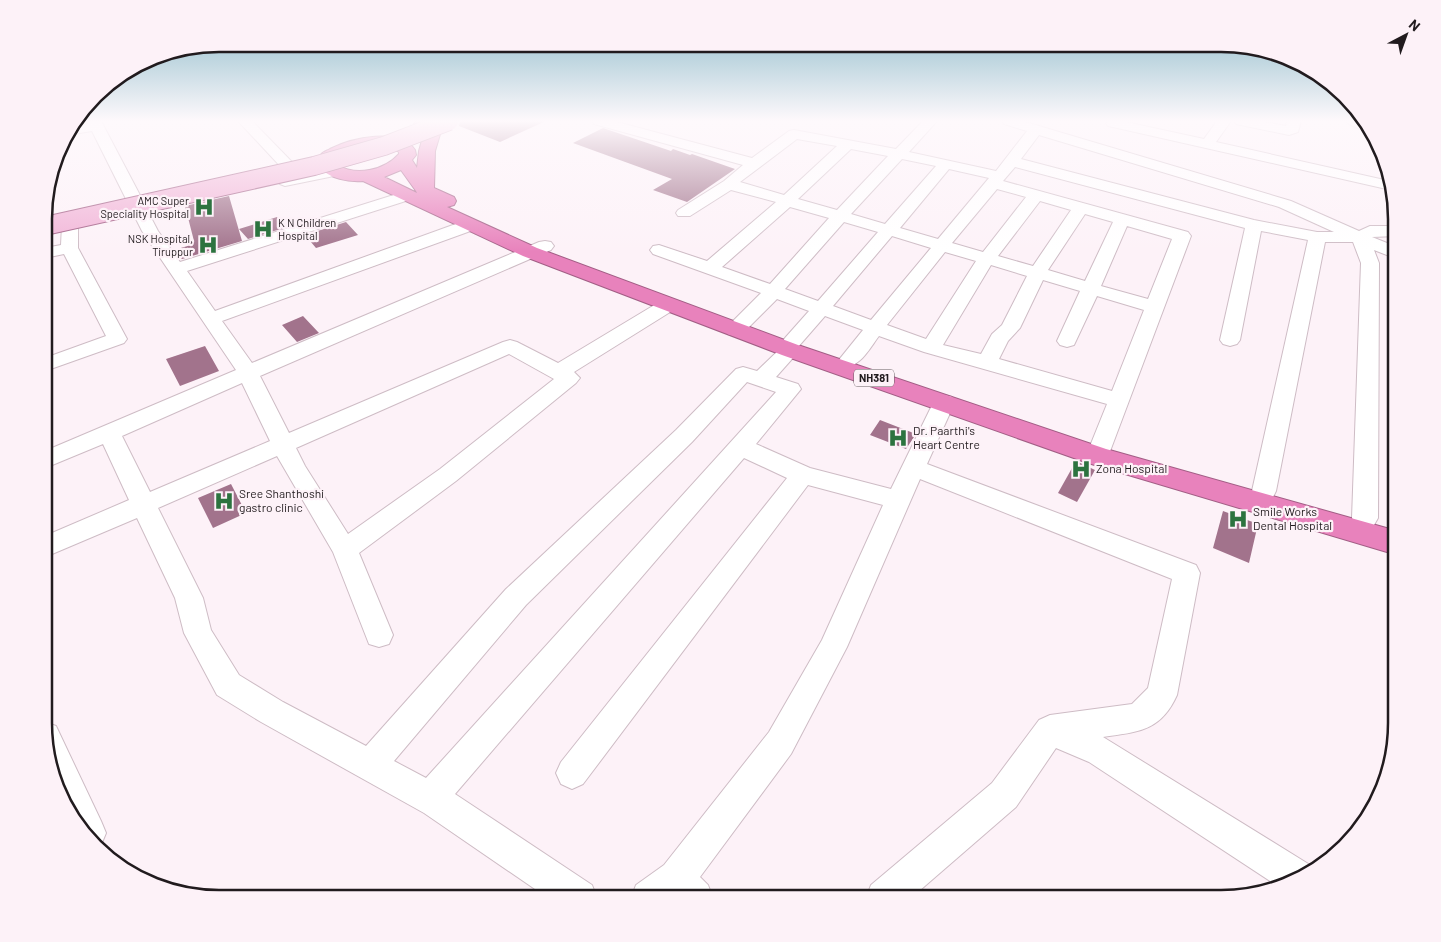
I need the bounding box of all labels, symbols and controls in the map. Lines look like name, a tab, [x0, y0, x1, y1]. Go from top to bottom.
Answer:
north arrow	[1381, 10, 1431, 60]
text: N	[1406, 15, 1424, 34]
place label: AMC Super Speciality Hospital	[100, 194, 189, 220]
hospital icon: AMC Super Speciality Hospital	[193, 196, 215, 218]
place label: K N Children Hospital	[278, 216, 336, 242]
hospital icon: K N Children Hospital	[252, 218, 274, 240]
place label: NSK Hospital, Tiruppur	[128, 232, 193, 258]
hospital icon: NSK Hospital, Tiruppur	[197, 234, 219, 256]
road number: NH381	[854, 369, 894, 386]
place label: Dr. Paarthi's Heart Centre	[913, 423, 980, 451]
hospital icon: Dr. Paarthi's Heart Centre	[887, 427, 909, 449]
hospital icon: Zona Hospital	[1070, 458, 1092, 480]
place label: Zona Hospital	[1096, 461, 1167, 475]
place label: Sree Shanthoshi gastro clinic	[239, 486, 324, 514]
hospital icon: Sree Shanthoshi gastro clinic	[213, 490, 235, 512]
place label: Smile Works Dental Hospital	[1253, 504, 1332, 532]
hospital icon: Smile Works Dental Hospital	[1227, 508, 1249, 530]

